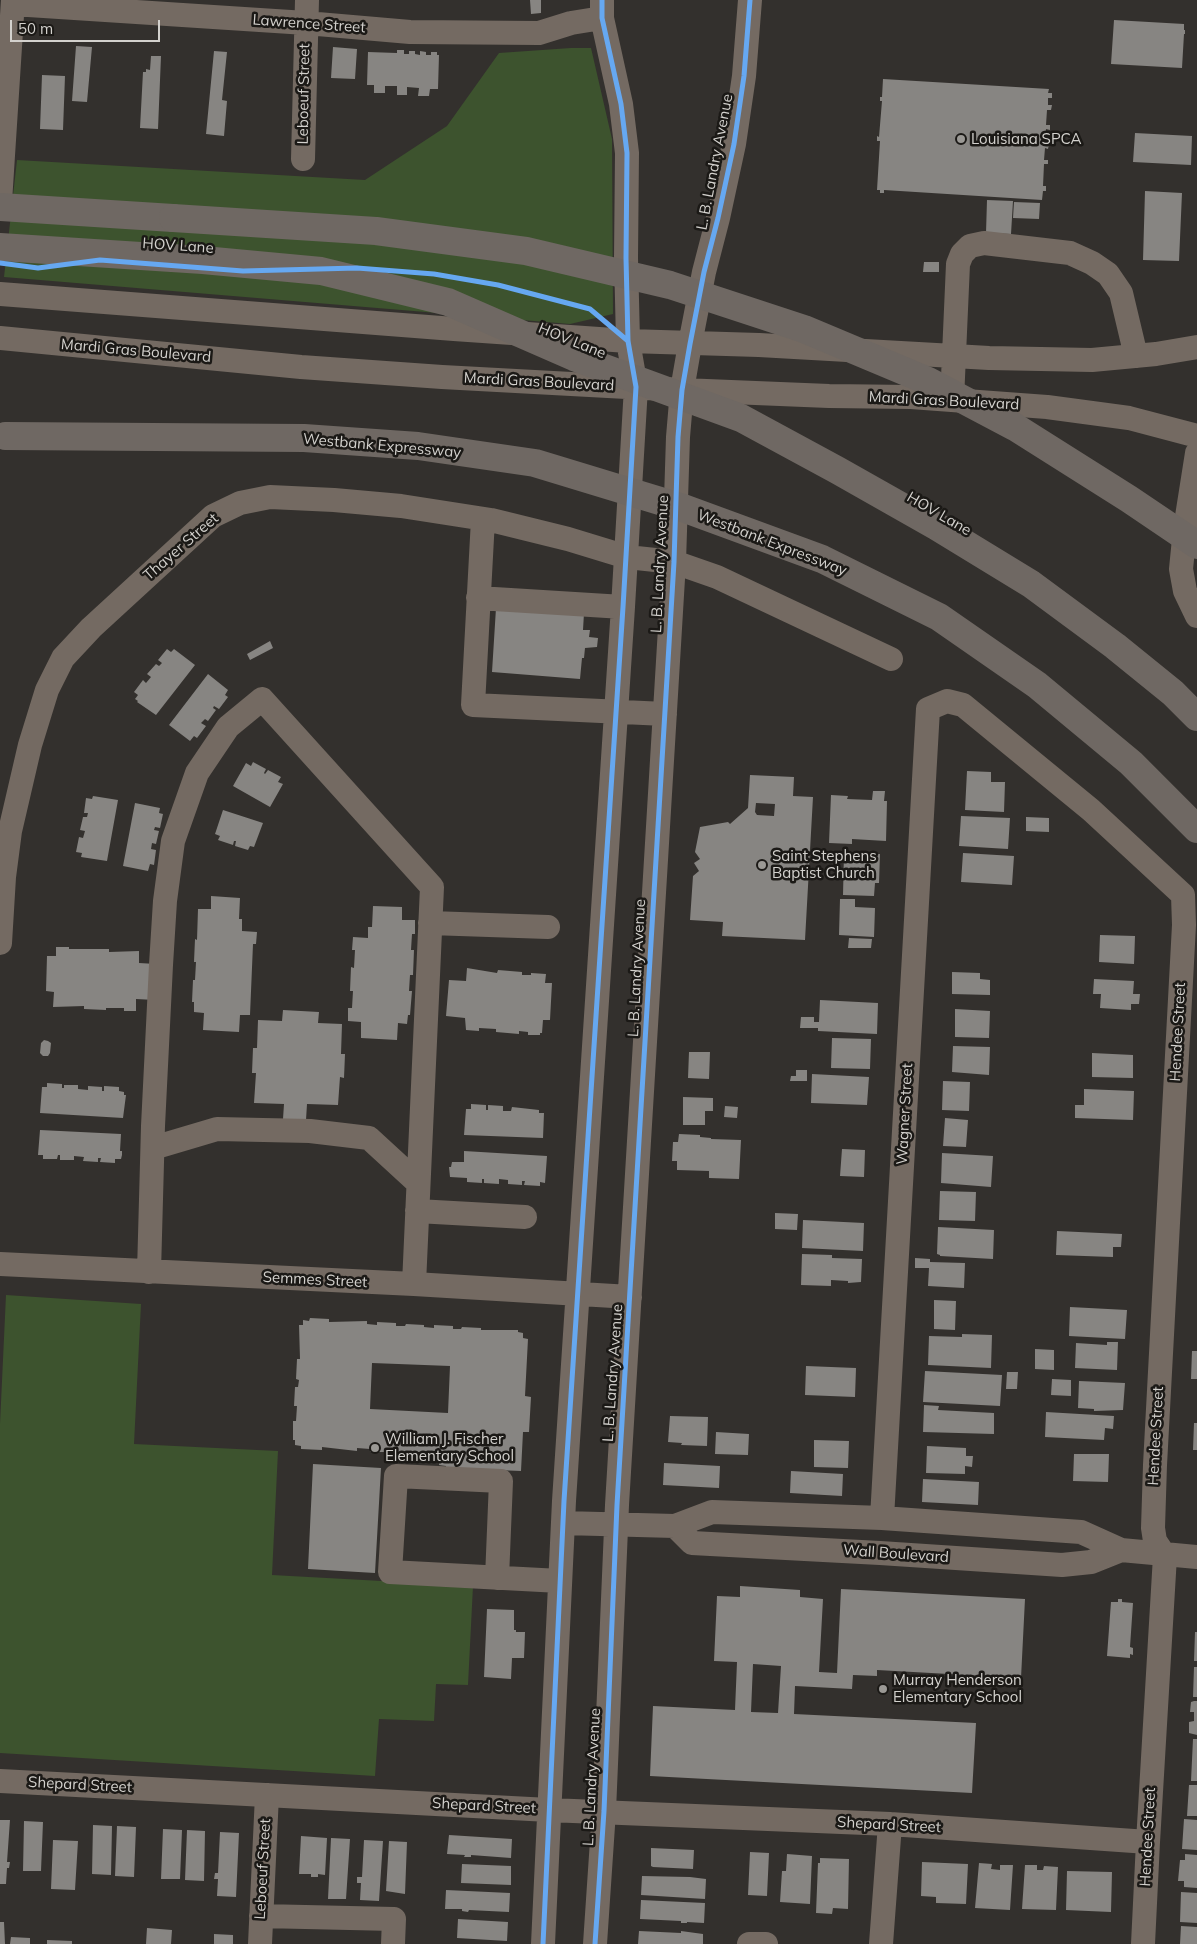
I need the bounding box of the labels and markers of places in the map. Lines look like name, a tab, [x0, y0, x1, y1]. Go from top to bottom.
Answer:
place label: Louisiana SPCA	[971, 130, 1082, 148]
marker: Louisiana SPCA	[955, 133, 967, 145]
place label: Saint Stephens Baptist Church	[772, 847, 877, 882]
marker: Saint Stephens Baptist Church	[756, 859, 768, 871]
place label: William J. Fischer Elementary School	[385, 1430, 514, 1465]
marker: William J. Fischer Elementary School	[369, 1442, 381, 1454]
place label: Murray Henderson Elementary School	[893, 1671, 1022, 1706]
marker: Murray Henderson Elementary School	[877, 1683, 889, 1695]

